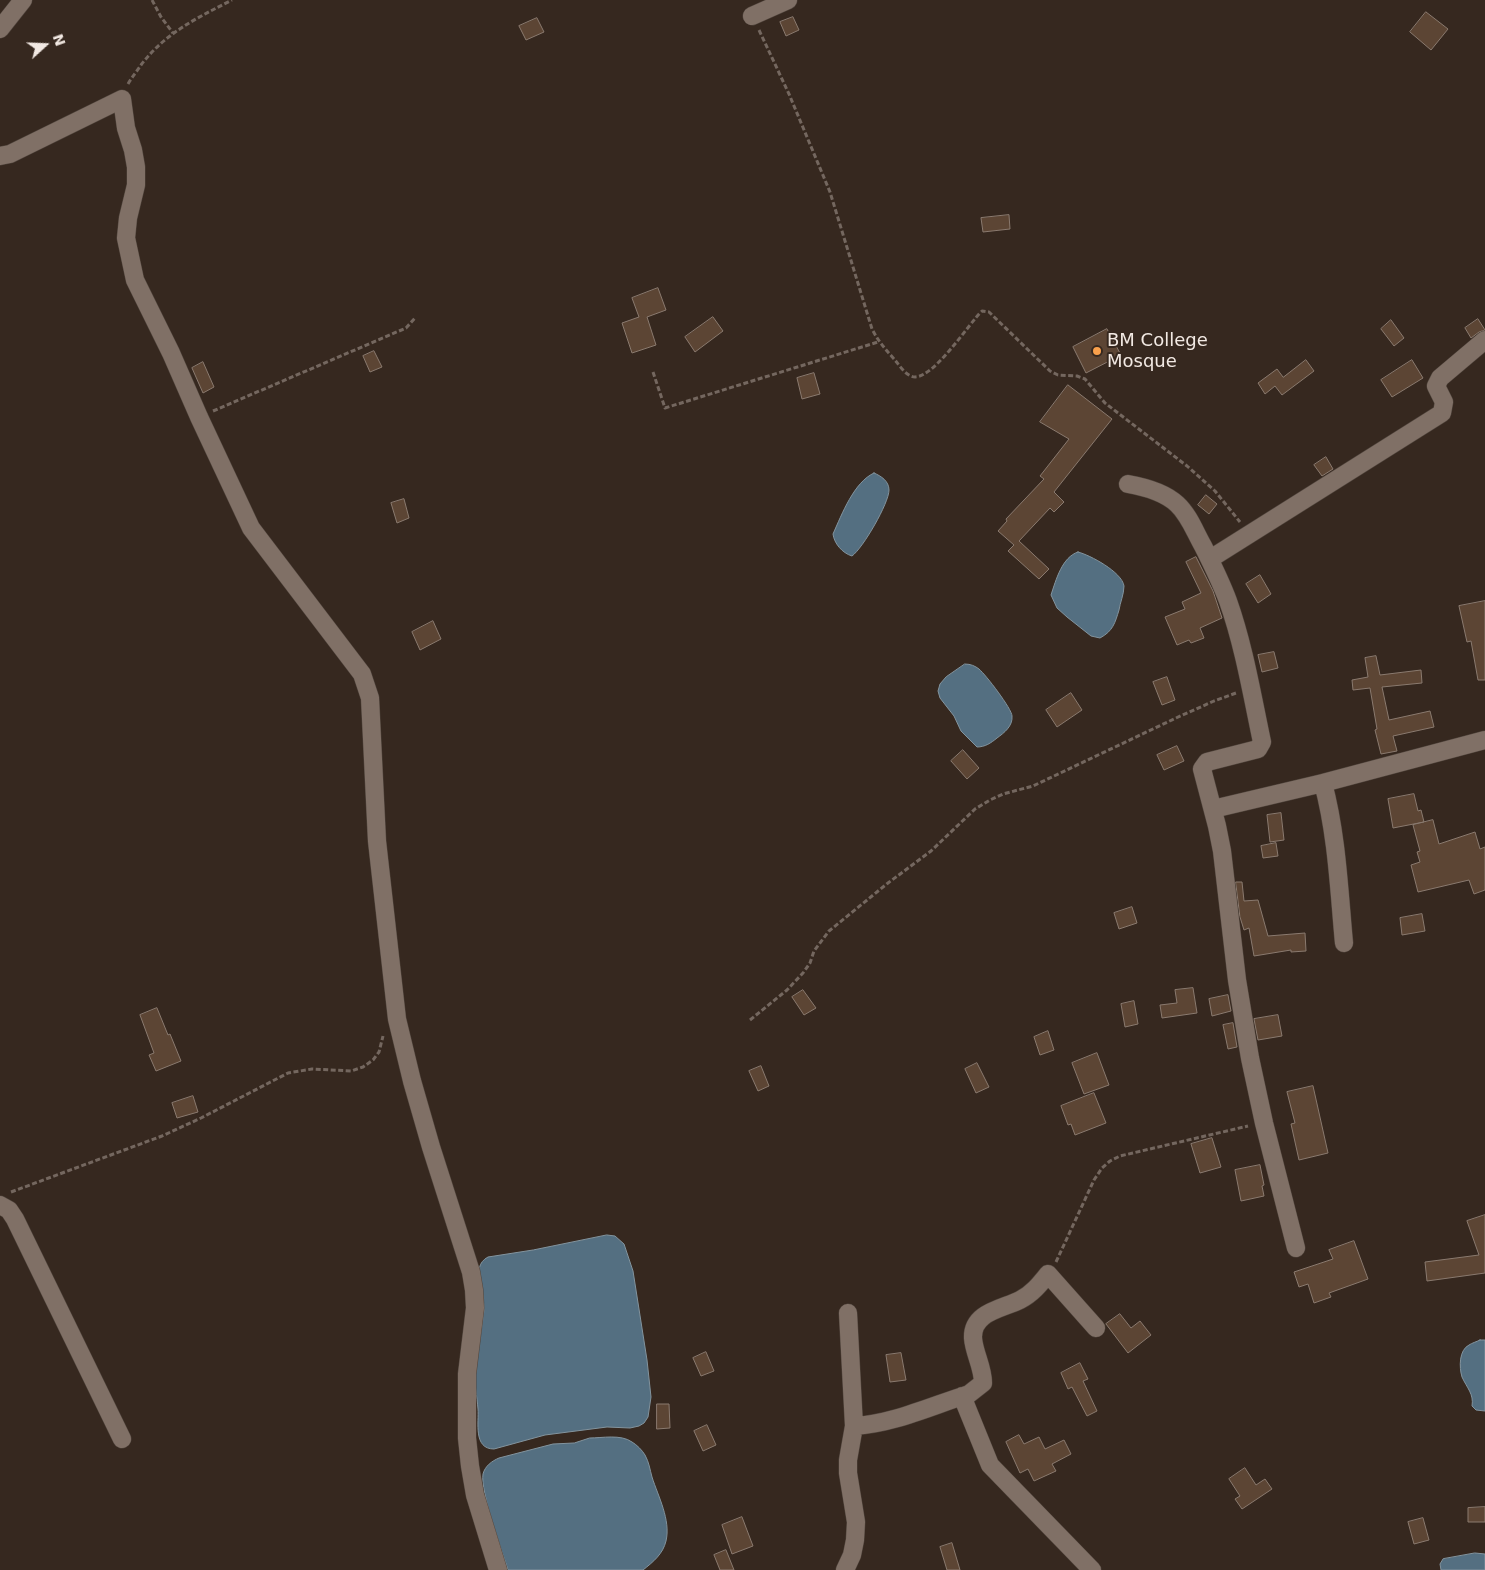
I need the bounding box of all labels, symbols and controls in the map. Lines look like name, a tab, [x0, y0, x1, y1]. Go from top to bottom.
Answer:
north arrow	[20, 20, 70, 70]
text: N	[50, 32, 69, 48]
place label: BM College Mosque	[1107, 330, 1208, 372]
marker: BM College Mosque	[1091, 345, 1103, 357]

